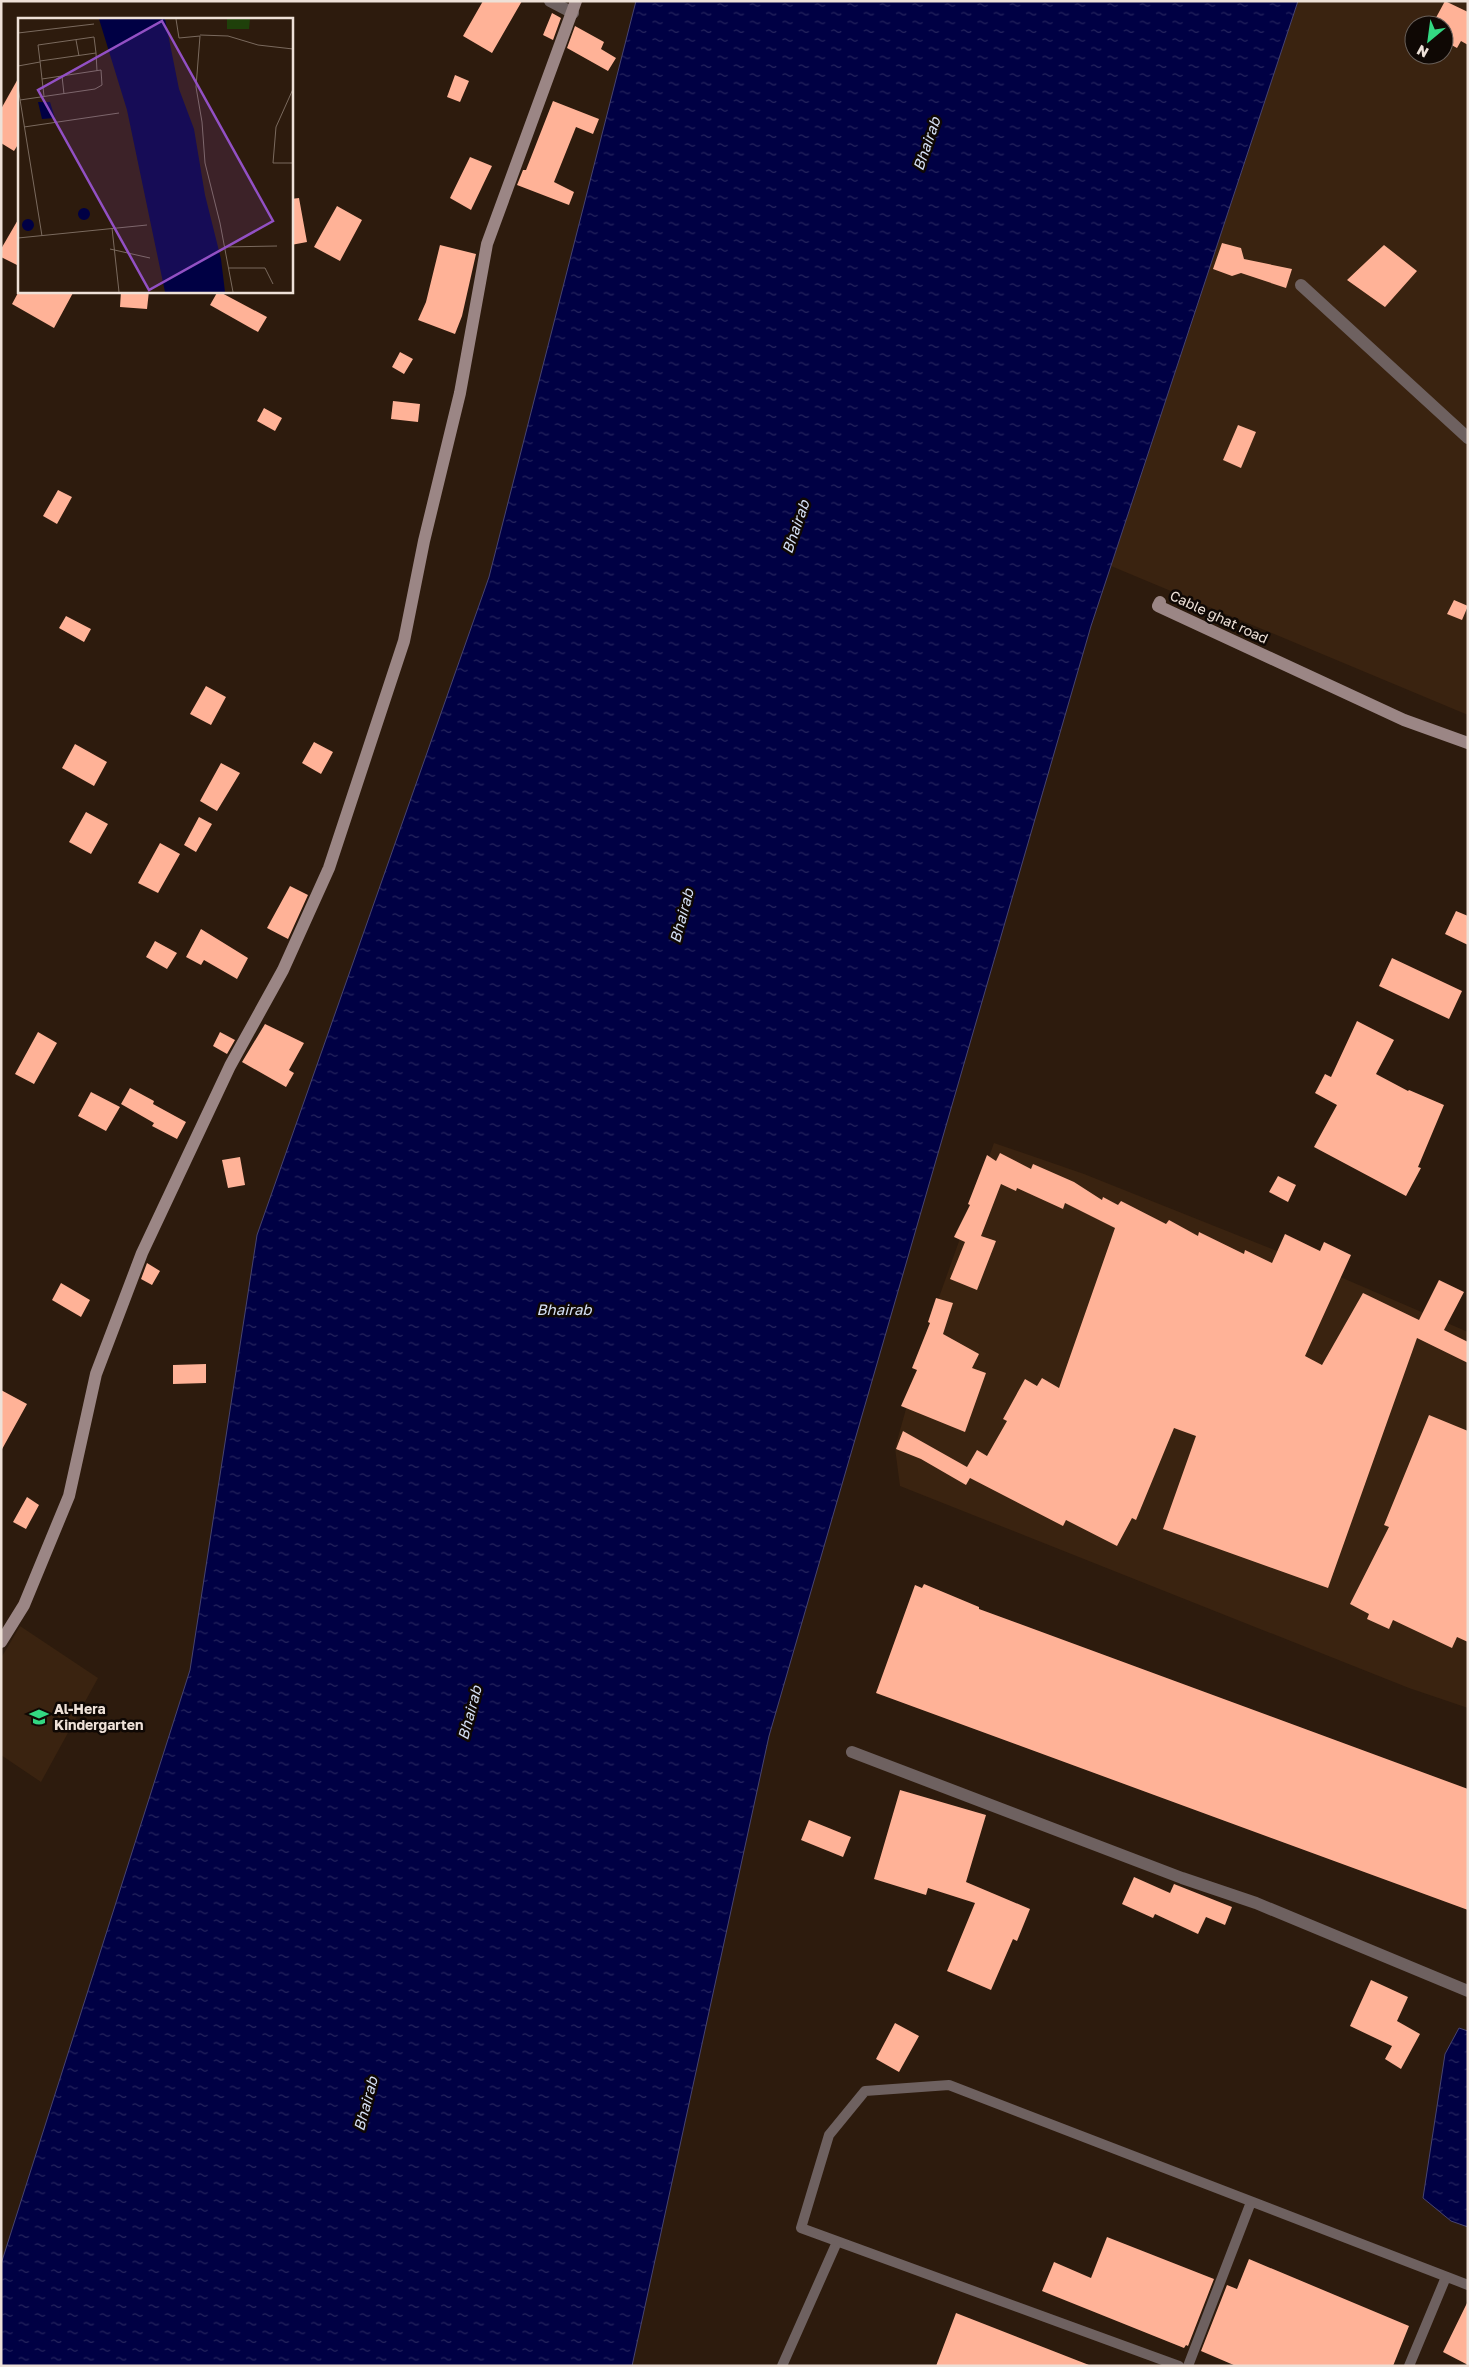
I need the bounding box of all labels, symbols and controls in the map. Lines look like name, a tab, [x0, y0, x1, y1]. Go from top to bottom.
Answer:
north arrow	[1404, 15, 1454, 65]
inset map	[18, 18, 292, 292]
text: N	[1414, 42, 1431, 62]
water label: Bhairab	[909, 113, 944, 173]
water label: Bhairab	[778, 496, 813, 556]
street label: Cable ghat road	[1167, 586, 1271, 647]
water label: Bhairab	[665, 885, 697, 945]
water label: Bhairab	[536, 1300, 593, 1318]
water label: Bhairab	[453, 1682, 485, 1742]
place label: Al-Hera Kindergarten	[54, 1700, 143, 1733]
school or university icon: Al-Hera Kindergarten	[28, 1706, 50, 1728]
water label: Bhairab	[349, 2073, 381, 2133]

